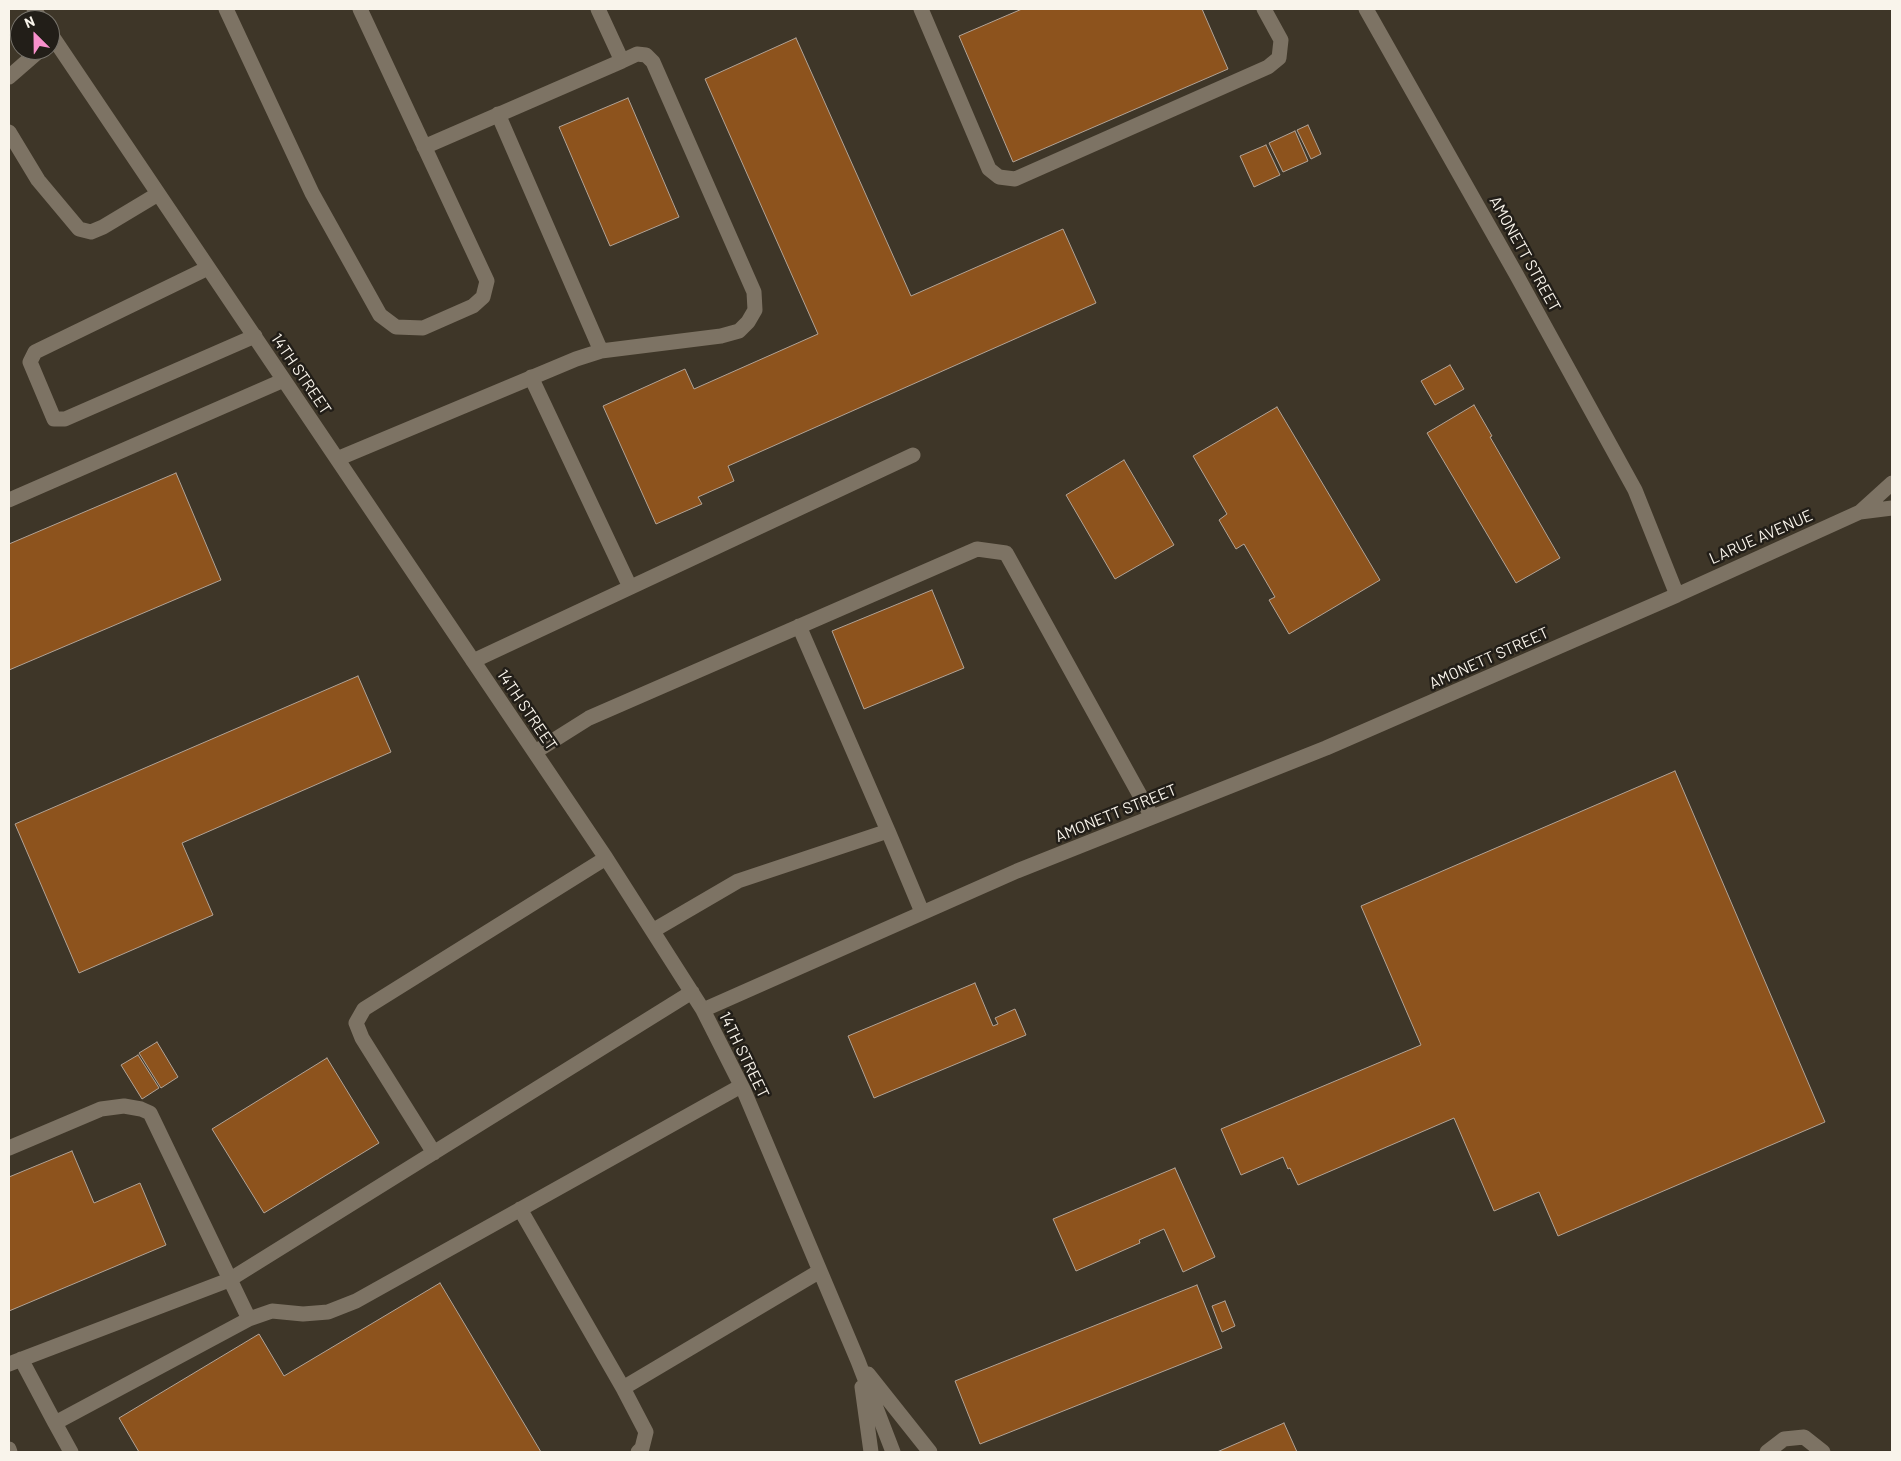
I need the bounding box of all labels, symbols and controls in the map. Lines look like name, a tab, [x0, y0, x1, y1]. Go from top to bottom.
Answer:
north arrow	[10, 10, 60, 60]
text: N	[22, 12, 37, 31]
street label: AMONETT STREET	[1485, 193, 1565, 315]
street label: 14TH STREET	[267, 330, 335, 418]
street label: LARUE AVENUE	[1706, 506, 1816, 568]
street label: AMONETT STREET	[1426, 623, 1552, 693]
street label: 14TH STREET	[493, 666, 561, 754]
street label: AMONETT STREET	[1053, 780, 1179, 846]
street label: 14TH STREET	[715, 1009, 773, 1101]

